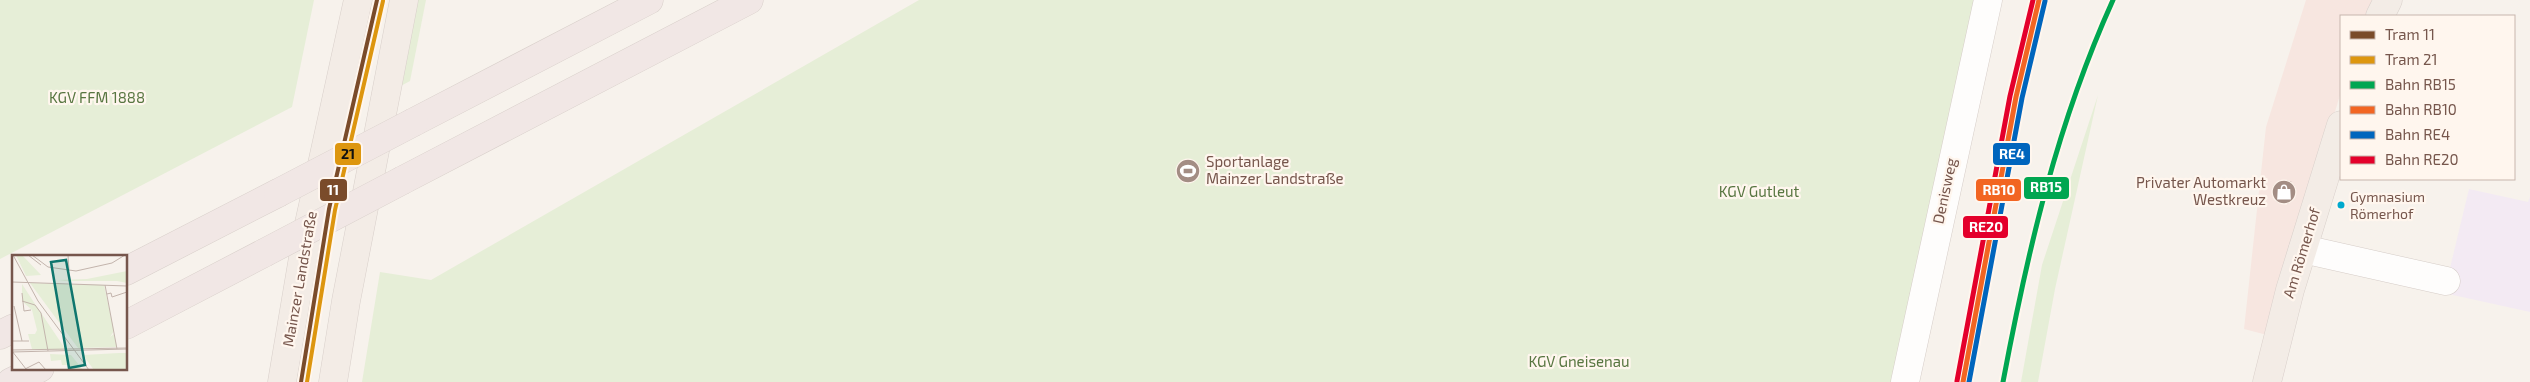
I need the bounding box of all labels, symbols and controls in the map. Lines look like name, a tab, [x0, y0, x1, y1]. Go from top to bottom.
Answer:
legend	[2340, 15, 2515, 180]
text: Tram 11	[2385, 25, 2435, 43]
text: Tram 21	[2385, 50, 2437, 68]
text: Bahn RB15	[2385, 75, 2456, 93]
park label: KGV FFM 1888	[49, 88, 145, 106]
text: Bahn RB10	[2385, 100, 2457, 118]
text: Bahn RE4	[2385, 125, 2450, 143]
line badge: 21	[334, 142, 362, 166]
line badge: RE4	[1992, 142, 2031, 166]
text: 21	[341, 145, 355, 162]
text: RE4	[1999, 145, 2025, 162]
text: Bahn RE20	[2385, 150, 2458, 168]
place label: Sportanlage Mainzer Landstraße	[1206, 152, 1344, 187]
street label: Denisweg	[1928, 156, 1960, 225]
sports icon: Sportanlage Mainzer Landstraße	[1175, 158, 1201, 184]
place label: Privater Automarkt Westkreuz	[2136, 173, 2266, 208]
line badge: RB15	[2023, 176, 2070, 200]
line badge: 11	[319, 178, 348, 202]
line badge: RB10	[1975, 178, 2022, 202]
text: RB15	[2030, 178, 2062, 195]
shop icon: Privater Automarkt Westkreuz	[2271, 179, 2297, 205]
text: 11	[327, 181, 339, 198]
text: RB10	[1983, 181, 2016, 198]
park label: KGV Gutleut	[1719, 182, 1800, 200]
place label: Gymnasium Römerhof	[2350, 188, 2425, 222]
marker: Gymnasium Römerhof	[2336, 200, 2346, 210]
street label: Am Römerhof	[2279, 205, 2323, 300]
street label: Mainzer Landstraße	[278, 210, 320, 348]
line badge: RE20	[1962, 215, 2009, 239]
text: RE20	[1969, 218, 2003, 235]
inset map	[12, 255, 128, 370]
park label: KGV Gneisenau	[1528, 352, 1630, 370]

